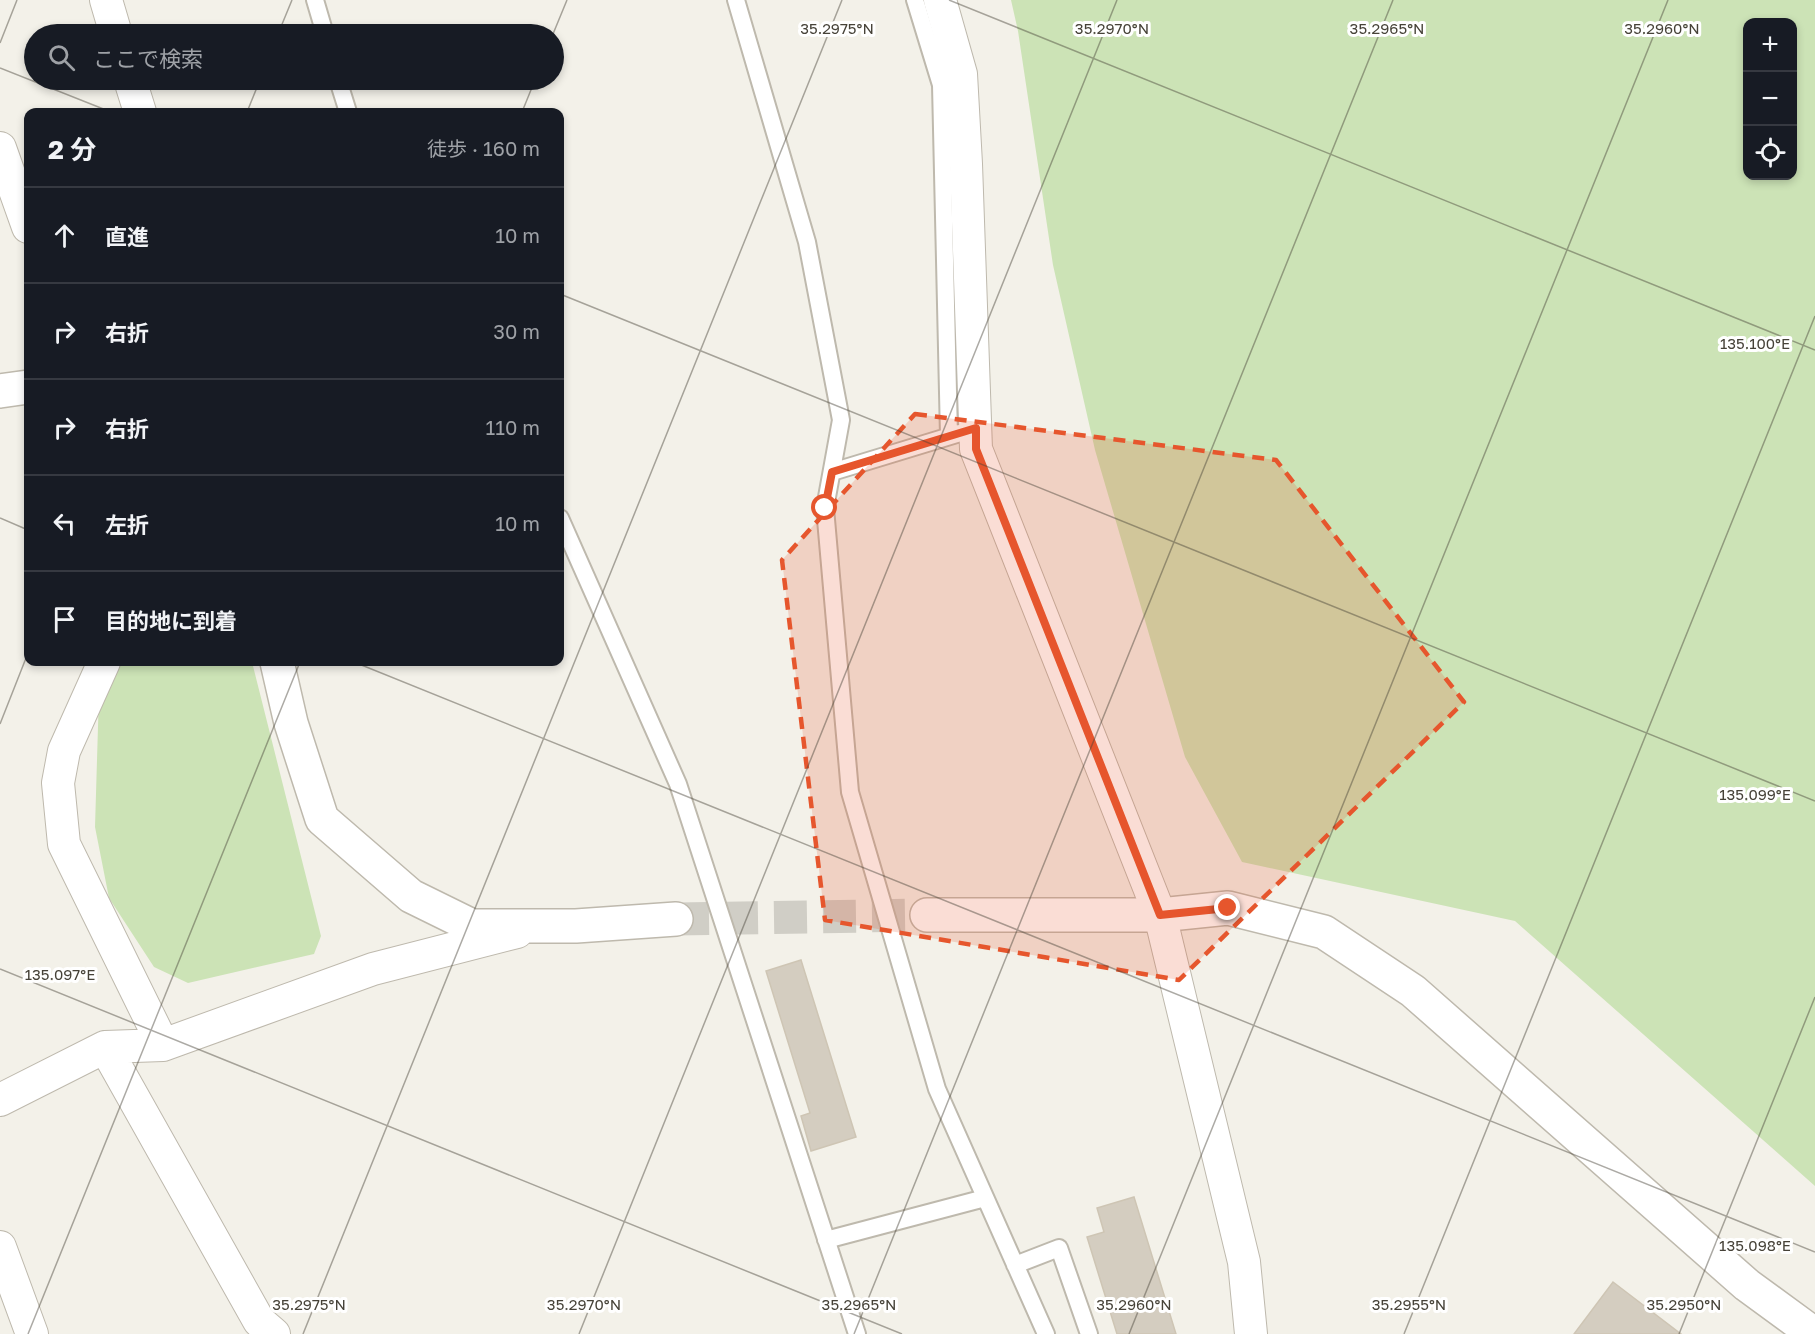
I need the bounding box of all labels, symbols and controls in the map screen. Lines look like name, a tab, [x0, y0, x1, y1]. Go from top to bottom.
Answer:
map controls	[1743, 18, 1797, 180]
button: +	[1743, 18, 1797, 72]
text: 35.2975°N	[800, 19, 874, 37]
text: 35.2970°N	[1075, 19, 1149, 37]
text: 35.2965°N	[1350, 19, 1424, 37]
text: 35.2960°N	[1624, 19, 1700, 37]
search box	[24, 24, 564, 90]
icon: search	[45, 41, 78, 74]
text: ここで検索	[93, 45, 203, 72]
button: −	[1743, 72, 1797, 126]
button: locate	[1743, 126, 1797, 180]
text: 2 分	[48, 134, 96, 165]
text: 徒歩 · 160 m	[427, 136, 540, 160]
icon: ahead	[48, 219, 81, 252]
text: 直進	[105, 223, 149, 250]
text: 10 m	[495, 223, 540, 247]
icon: right	[48, 315, 81, 348]
text: 右折	[105, 319, 149, 346]
text: 30 m	[493, 319, 540, 343]
text: 135.100°E	[1720, 334, 1790, 352]
icon: right	[48, 411, 81, 444]
text: 右折	[105, 415, 149, 442]
text: 110 m	[486, 415, 540, 439]
route start	[811, 494, 837, 520]
icon: left	[48, 507, 81, 540]
text: 左折	[105, 511, 149, 538]
text: 10 m	[495, 511, 540, 535]
icon: arrive	[48, 603, 81, 636]
text: 目的地に到着	[105, 607, 237, 634]
text: 135.099°E	[1719, 785, 1791, 803]
route end	[1214, 894, 1240, 920]
text: 135.097°E	[25, 965, 95, 983]
text: 135.098°E	[1719, 1236, 1791, 1254]
text: 35.2975°N	[272, 1295, 346, 1313]
text: 35.2970°N	[547, 1295, 621, 1313]
text: 35.2965°N	[822, 1295, 896, 1313]
text: 35.2960°N	[1096, 1295, 1172, 1313]
text: 35.2955°N	[1372, 1295, 1446, 1313]
text: 35.2950°N	[1646, 1295, 1722, 1313]

